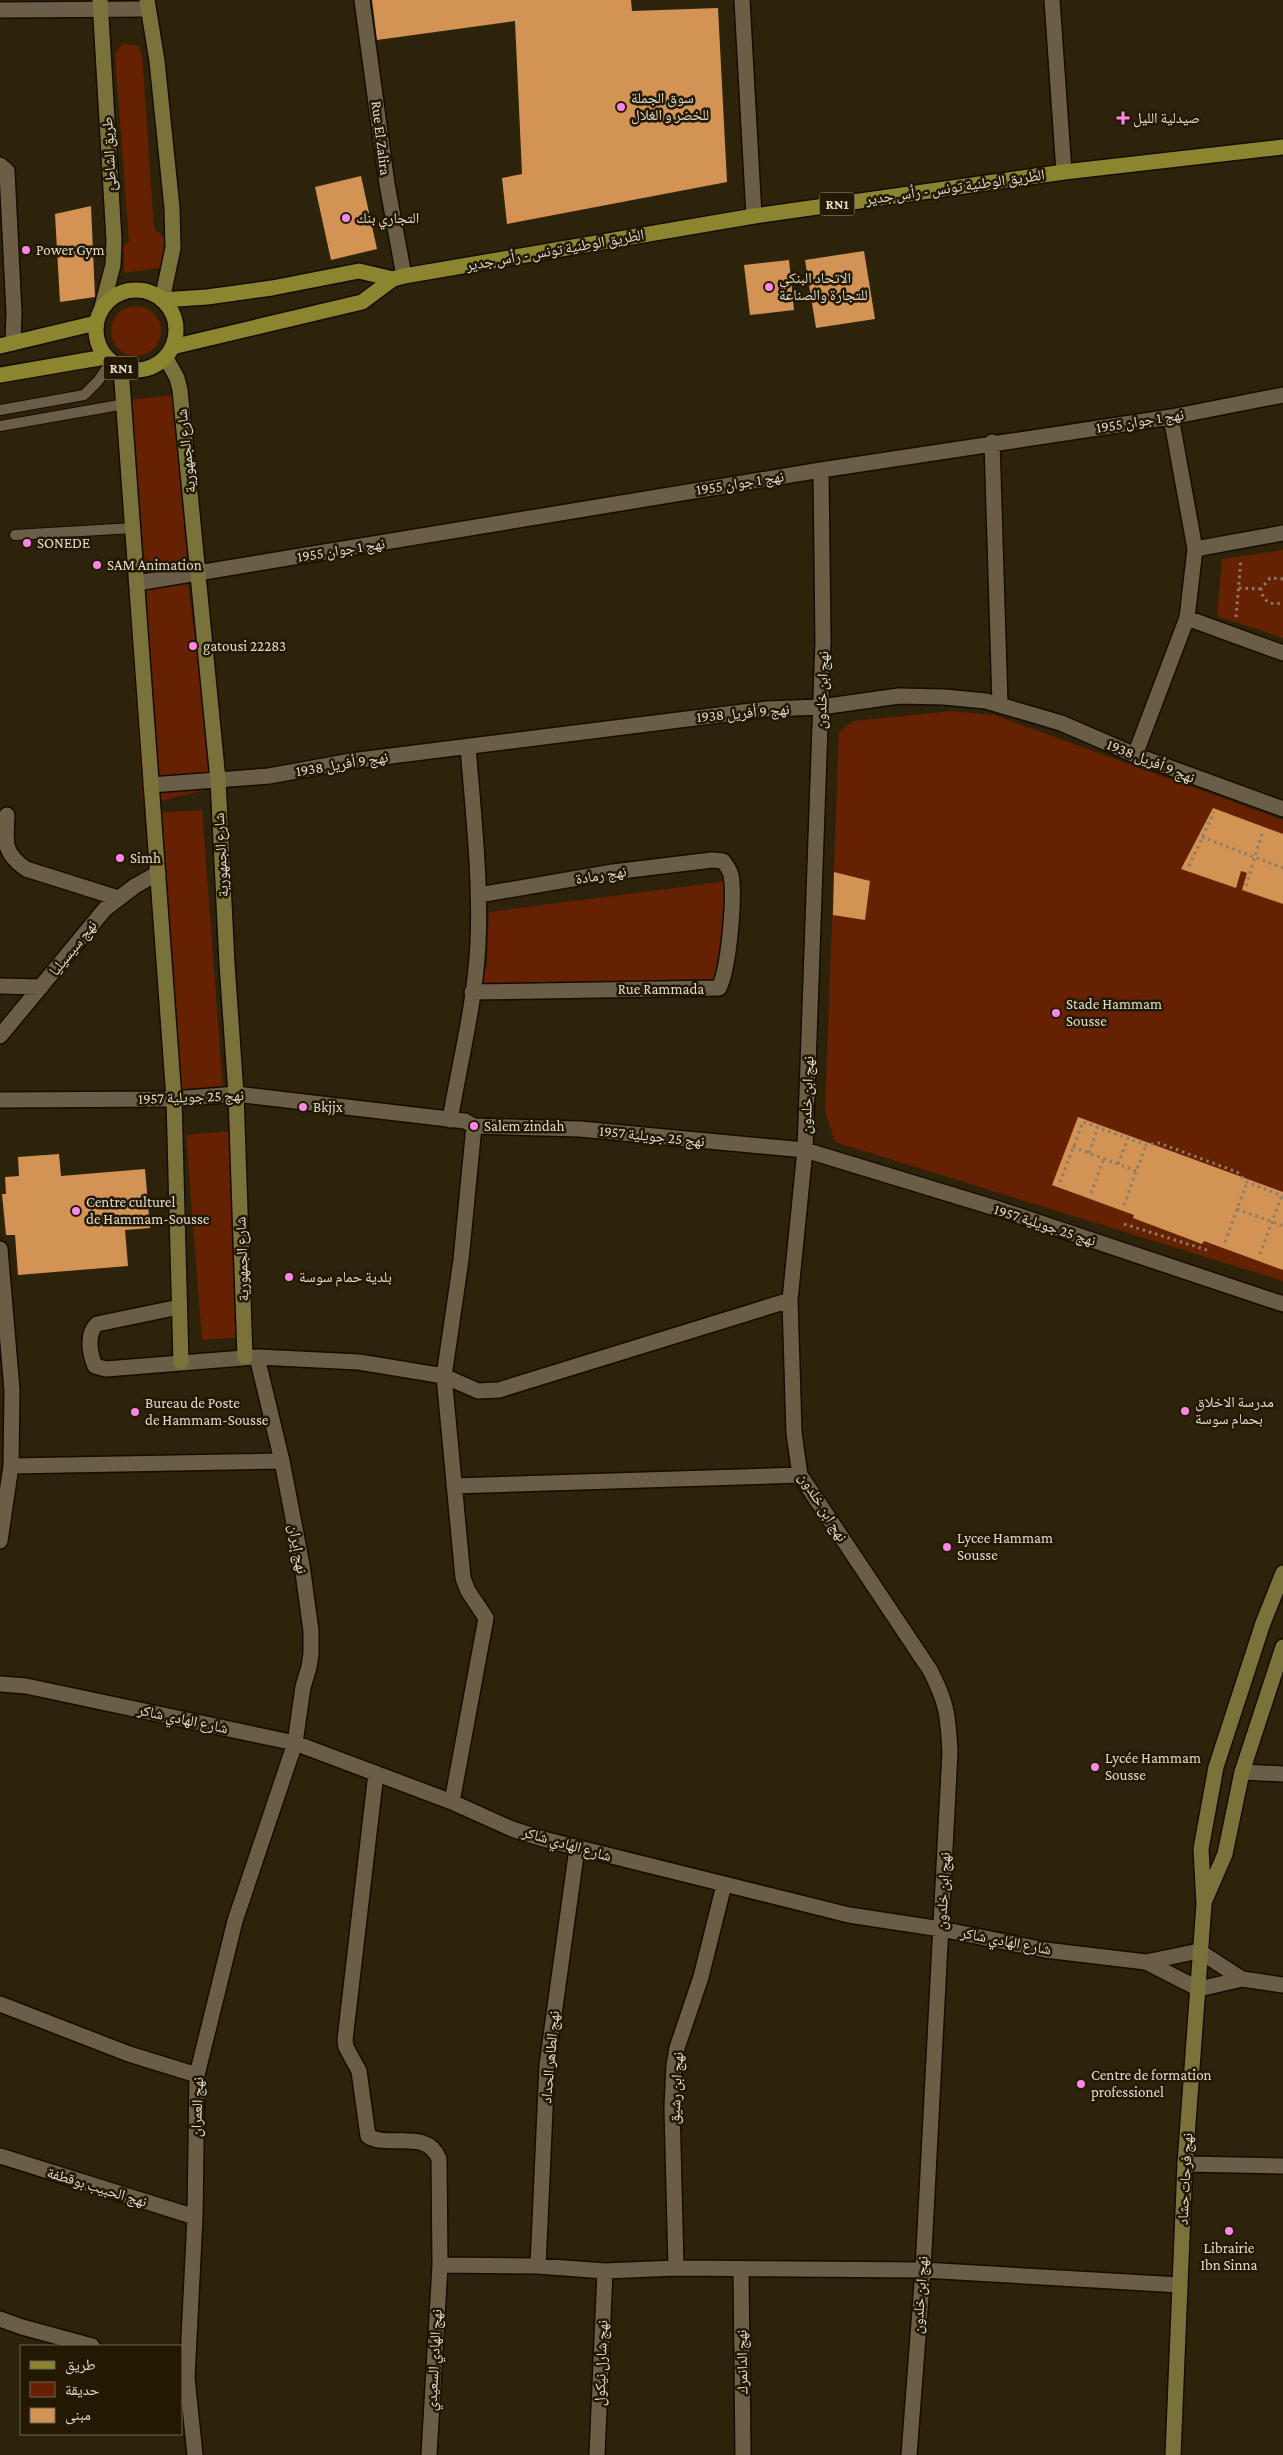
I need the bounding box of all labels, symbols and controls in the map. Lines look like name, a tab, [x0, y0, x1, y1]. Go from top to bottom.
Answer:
place label: سوق الجملة للخضر و الغلال	[631, 90, 709, 125]
street label: Rue El Zalira	[368, 100, 394, 176]
marker: سوق الجملة للخضر و الغلال	[615, 101, 627, 113]
place label: صيدلية الليل	[1133, 110, 1200, 128]
marker: صيدلية الليل	[1117, 112, 1129, 124]
street label: طريق الشاطئ	[99, 116, 121, 191]
street label: الطريق الوطنية تونس - رأس جدير	[863, 166, 1046, 210]
road number: RN1	[820, 192, 854, 215]
place label: التجاري بنك	[356, 210, 419, 230]
marker: التجاري بنك	[340, 212, 352, 224]
street label: الطريق الوطنية تونس - رأس جدير	[463, 226, 646, 276]
place label: Power Gym	[36, 242, 105, 259]
marker: Power Gym	[20, 244, 32, 256]
place label: الاتحاد البنكي للتجارة والصناعة	[779, 270, 868, 304]
marker: الاتحاد البنكي للتجارة والصناعة	[763, 281, 775, 293]
road number: RN1	[104, 356, 138, 379]
street label: نهج 1 جوان 1955	[1095, 406, 1185, 438]
street label: شارع الجمهورية	[174, 408, 200, 494]
street label: نهج 1 جوان 1955	[695, 468, 785, 500]
place label: SONEDE	[37, 535, 90, 551]
street label: نهج 1 جوان 1955	[296, 535, 386, 567]
marker: SONEDE	[21, 537, 33, 549]
place label: SAM Animation	[107, 557, 202, 573]
marker: SAM Animation	[91, 559, 103, 571]
place label: gatousi 22283	[203, 638, 286, 655]
marker: gatousi 22283	[187, 640, 199, 652]
street label: نهج ابن خلدون	[813, 651, 833, 729]
street label: نهج 9 أفريل 1938	[696, 700, 790, 727]
street label: نهج 9 أفريل 1938	[1104, 735, 1198, 788]
street label: نهج 9 أفريل 1938	[294, 748, 390, 781]
street label: شارع الجمهورية	[211, 812, 233, 898]
place label: Simh	[130, 850, 161, 866]
marker: Simh	[114, 852, 126, 864]
street label: نهج رمادة	[574, 863, 628, 889]
street label: نهج سيسيليا	[46, 917, 102, 980]
street label: Rue Rammada	[618, 981, 704, 997]
place label: Stade Hammam Sousse	[1066, 996, 1162, 1029]
marker: Stade Hammam Sousse	[1050, 1007, 1062, 1019]
street label: نهج ابن خلدون	[798, 1056, 818, 1134]
street label: نهج 25 جويلية 1957	[138, 1087, 244, 1109]
place label: Bkjjx	[313, 1099, 343, 1116]
marker: Bkjjx	[297, 1101, 309, 1113]
place label: Salem zindah	[484, 1118, 565, 1134]
marker: Salem zindah	[468, 1120, 480, 1132]
street label: نهج 25 جويلية 1957	[598, 1122, 706, 1151]
place label: Centre culturel de Hammam-Sousse	[86, 1194, 210, 1227]
street label: نهج 25 جويلية 1957	[991, 1201, 1098, 1251]
marker: Centre culturel de Hammam-Sousse	[70, 1205, 82, 1217]
street label: شارع الجمهورية	[233, 1216, 253, 1302]
place label: بلدية حمام سوسة	[299, 1269, 392, 1287]
marker: بلدية حمام سوسة	[283, 1271, 295, 1283]
place label: مدرسة الاخلاق بحمام سوسة	[1195, 1394, 1274, 1429]
place label: Bureau de Poste de Hammam-Sousse	[145, 1395, 269, 1428]
marker: مدرسة الاخلاق بحمام سوسة	[1179, 1405, 1191, 1417]
marker: Bureau de Poste de Hammam-Sousse	[129, 1406, 141, 1418]
street label: نهج ابن خلدون	[794, 1470, 850, 1545]
street label: نهج إيران	[284, 1523, 310, 1575]
place label: Lycee Hammam Sousse	[957, 1530, 1053, 1563]
marker: Lycee Hammam Sousse	[941, 1541, 953, 1553]
street label: شارع الهادي شاكر	[135, 1701, 230, 1740]
place label: Lycée Hammam Sousse	[1105, 1750, 1201, 1783]
marker: Lycée Hammam Sousse	[1089, 1761, 1101, 1773]
street label: شارع الهادي شاكر	[519, 1823, 613, 1868]
street label: نهج ابن خلدون	[933, 1852, 955, 1931]
street label: شارع الهادي شاكر	[958, 1924, 1053, 1961]
street label: نهج الطاهر الحداد	[538, 2010, 564, 2104]
street label: نهج ابن رشيق	[666, 2051, 688, 2125]
place label: Centre de formation professionel	[1091, 2067, 1212, 2101]
street label: نهج العمران	[188, 2077, 208, 2137]
marker: Centre de formation professionel	[1075, 2078, 1087, 2090]
street label: نهج فرحات حشاد	[1175, 2133, 1197, 2226]
street label: نهج الحبيب بوقطفة	[44, 2164, 149, 2212]
marker: Librairie Ibn Sinna	[1223, 2225, 1235, 2237]
place label: Librairie Ibn Sinna	[1200, 2240, 1258, 2273]
street label: نهج ابن خلدون	[909, 2256, 933, 2335]
street label: نهج الهادي السعيدي	[423, 2309, 448, 2411]
street label: نهج شارل نيكول	[592, 2320, 612, 2406]
street label: نهج الدانمرك	[733, 2329, 753, 2395]
legend	[20, 2345, 182, 2435]
text: طريق	[65, 2357, 96, 2375]
text: حديقة	[65, 2382, 100, 2398]
text: مبنى	[65, 2407, 91, 2425]

